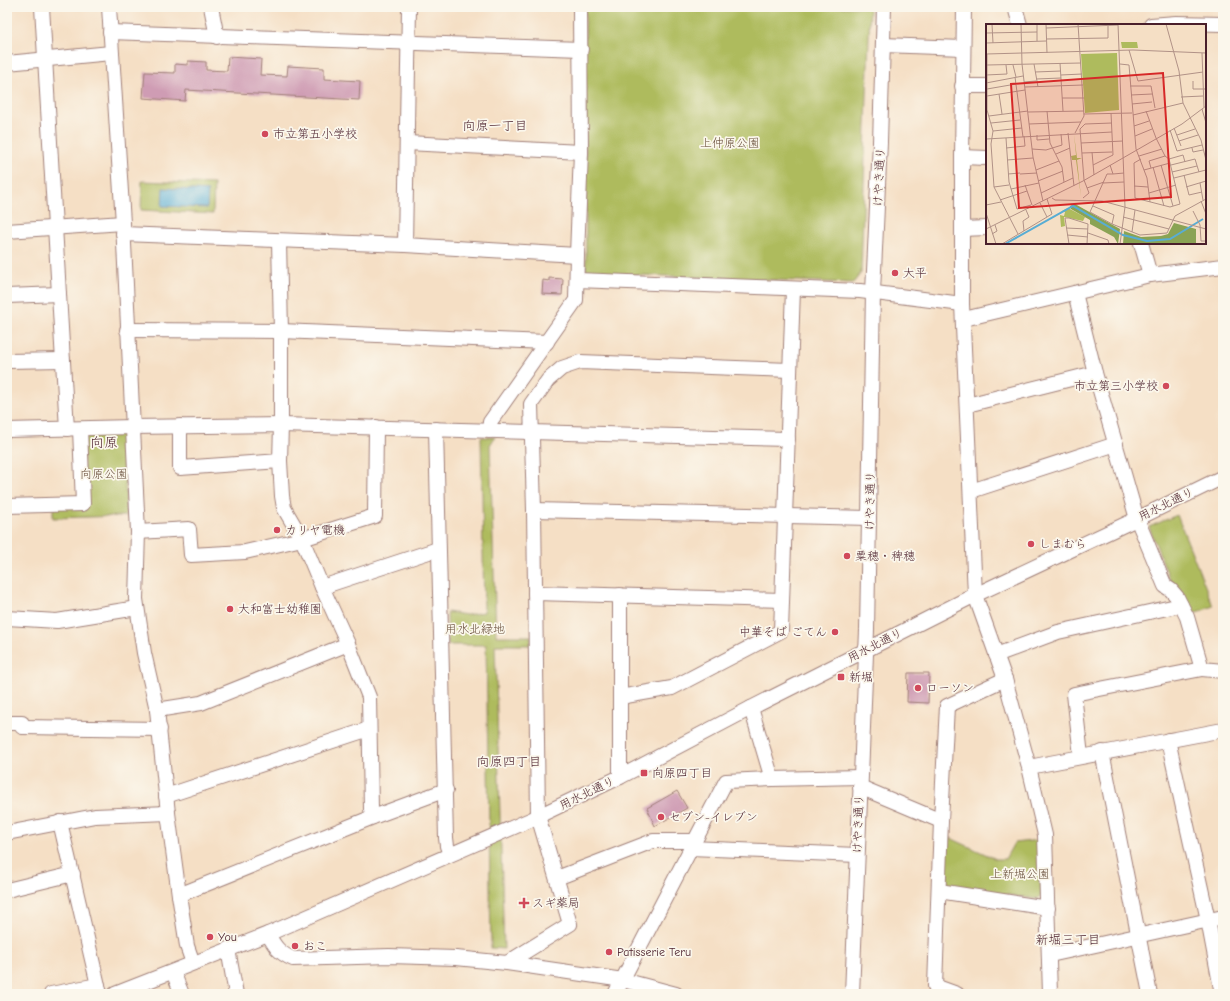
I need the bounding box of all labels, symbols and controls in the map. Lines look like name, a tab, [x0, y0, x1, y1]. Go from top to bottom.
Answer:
inset map	[986, 24, 1206, 244]
district label: 向原一丁目	[462, 118, 528, 133]
place label: 市立第五小学校	[273, 127, 357, 141]
marker: 市立第五小学校	[260, 129, 270, 139]
park label: 上仲原公園	[700, 136, 760, 150]
street label: けやき通り	[870, 147, 888, 207]
place label: 大平	[903, 266, 927, 280]
marker: 大平	[890, 268, 900, 278]
place label: 市立第三小学校	[1074, 379, 1158, 393]
marker: 市立第三小学校	[1161, 381, 1171, 391]
district label: 向原	[90, 434, 118, 451]
park label: 向原公園	[80, 467, 128, 481]
street label: けやき通り	[862, 471, 878, 531]
street label: 用水北通り	[1136, 485, 1196, 523]
place label: カリヤ電機	[285, 523, 345, 537]
marker: カリヤ電機	[272, 525, 282, 535]
place label: しまむら	[1039, 537, 1087, 551]
marker: しまむら	[1026, 539, 1036, 549]
place label: 粟穂・稗穂	[855, 549, 915, 563]
marker: 粟穂・稗穂	[842, 551, 852, 561]
place label: 大和富士幼稚園	[238, 602, 322, 616]
marker: 大和富士幼稚園	[225, 604, 235, 614]
park label: 用水北緑地	[445, 622, 505, 636]
place label: 中華そば ごてん	[739, 625, 827, 639]
street label: 用水北通り	[845, 625, 905, 665]
marker: 中華そば ごてん	[830, 627, 840, 637]
place label: 新堀	[849, 670, 873, 684]
marker: 新堀	[836, 672, 846, 682]
place label: ローソン	[926, 681, 974, 695]
marker: ローソン	[913, 683, 923, 693]
district label: 向原四丁目	[476, 754, 542, 769]
place label: 向原四丁目	[652, 766, 712, 780]
marker: 向原四丁目	[639, 768, 649, 778]
street label: 用水北通り	[557, 774, 617, 812]
street label: けやき通り	[850, 794, 866, 854]
place label: セブン-イレブン	[669, 810, 758, 824]
marker: セブン-イレブン	[656, 812, 666, 822]
park label: 上新堀公園	[990, 867, 1050, 881]
place label: スギ薬局	[532, 896, 580, 910]
marker: スギ薬局	[519, 898, 529, 908]
place label: You	[218, 930, 237, 944]
marker: You	[205, 932, 215, 942]
district label: 新堀三丁目	[1035, 932, 1101, 947]
place label: おこ	[303, 939, 327, 953]
marker: おこ	[290, 941, 300, 951]
place label: Patisserie Teru	[617, 945, 691, 959]
marker: Patisserie Teru	[604, 947, 614, 957]

